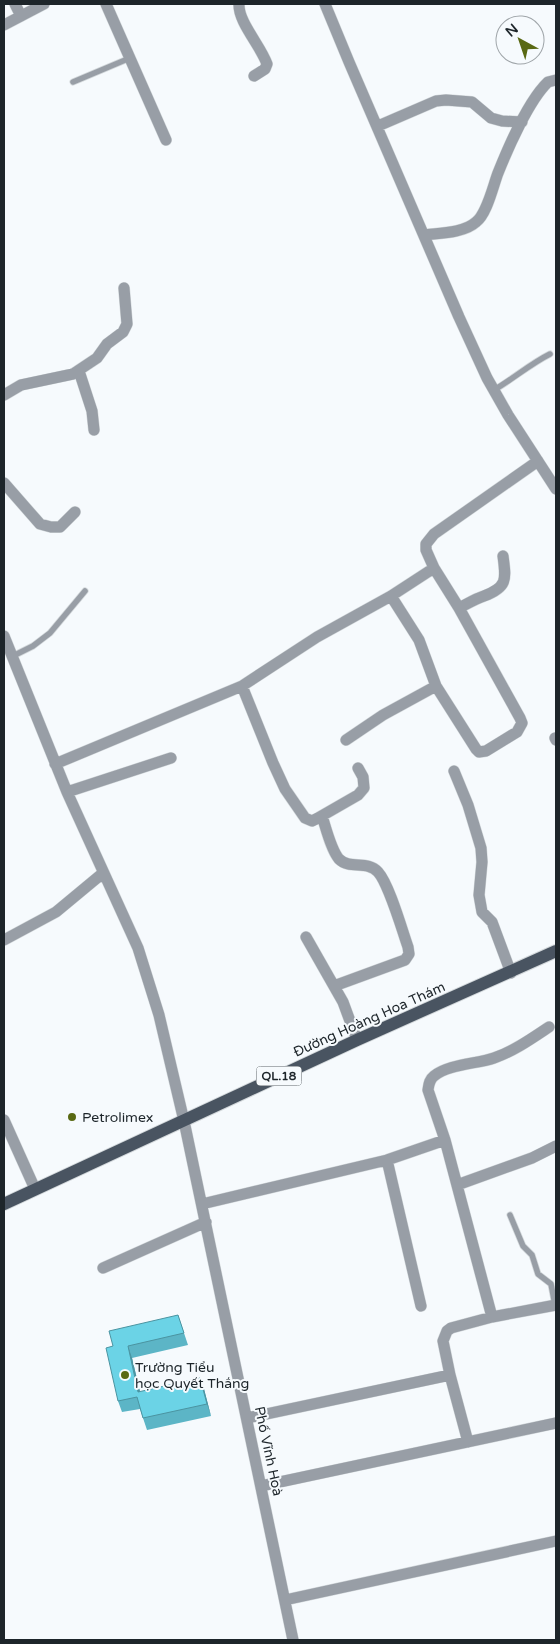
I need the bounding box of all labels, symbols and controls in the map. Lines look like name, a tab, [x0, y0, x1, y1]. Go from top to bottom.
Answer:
north arrow	[495, 15, 545, 65]
text: N	[502, 20, 522, 41]
street label: Đường Hoàng Hoa Thám	[291, 978, 448, 1061]
road number: QL.18	[256, 1066, 302, 1086]
place label: Petrolimex	[82, 1109, 153, 1126]
marker: Petrolimex	[66, 1111, 78, 1123]
place label: Trường Tiểu học Quyết Thắng	[135, 1359, 249, 1392]
marker: Trường Tiểu học Quyết Thắng	[119, 1369, 131, 1381]
street label: Phố Vĩnh Hoà	[251, 1405, 286, 1497]

